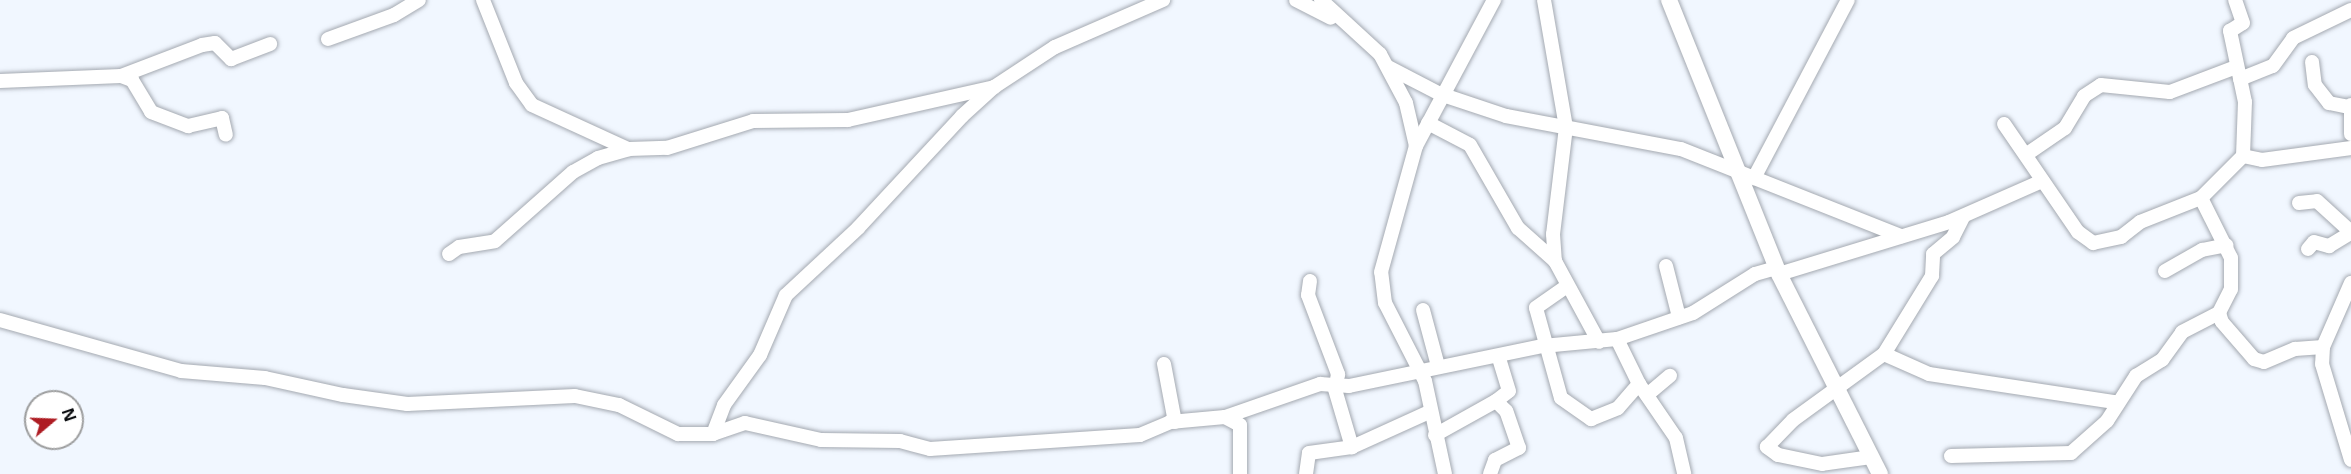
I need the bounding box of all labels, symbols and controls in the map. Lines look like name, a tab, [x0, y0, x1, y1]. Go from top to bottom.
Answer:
north arrow	[24, 390, 84, 450]
text: N	[57, 405, 82, 425]

